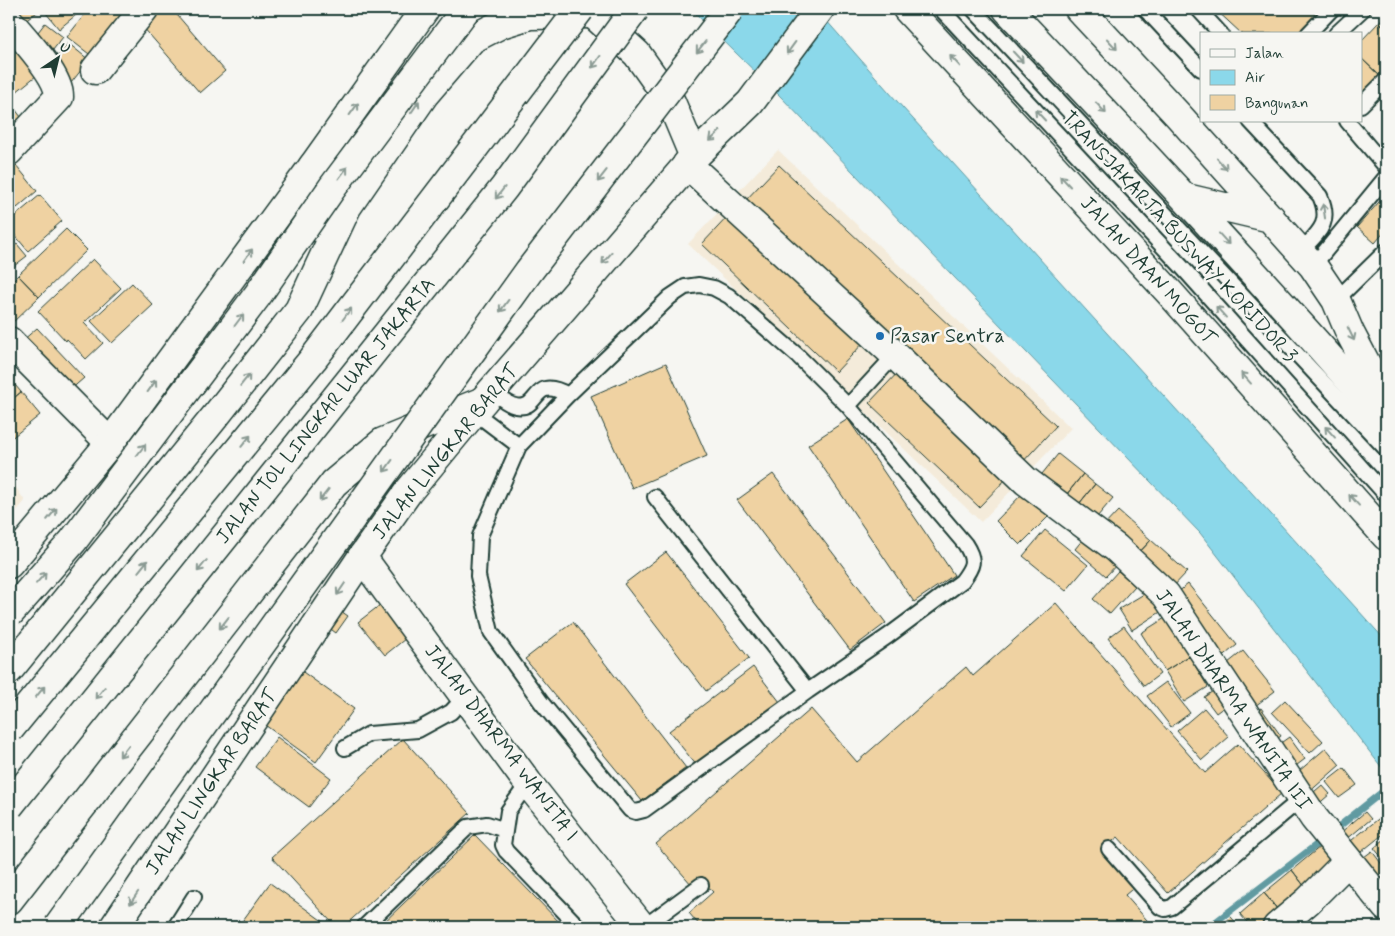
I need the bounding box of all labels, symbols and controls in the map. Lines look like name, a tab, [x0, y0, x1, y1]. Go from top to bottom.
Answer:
north arrow	[32, 32, 82, 82]
legend	[1200, 32, 1362, 122]
text: U	[56, 38, 74, 58]
one-way arrow	[1106, 38, 1118, 51]
one-way arrow	[695, 40, 706, 53]
one-way arrow	[786, 41, 796, 55]
text: Jalan	[1245, 44, 1284, 64]
one-way arrow	[1012, 51, 1024, 63]
one-way arrow	[591, 55, 601, 69]
one-way arrow	[949, 55, 961, 68]
text: Air	[1245, 68, 1265, 88]
text: Bangunan	[1245, 94, 1308, 115]
one-way arrow	[410, 100, 420, 114]
one-way arrow	[1095, 101, 1107, 114]
one-way arrow	[349, 103, 359, 117]
street label: TRANSJAKARTA BUSWAY KORIDOR 3	[1055, 105, 1303, 369]
one-way arrow	[1034, 109, 1046, 122]
one-way arrow	[709, 130, 721, 142]
one-way arrow	[1216, 157, 1228, 170]
one-way arrow	[338, 166, 348, 180]
one-way arrow	[596, 169, 607, 182]
one-way arrow	[1060, 174, 1071, 187]
one-way arrow	[494, 187, 505, 200]
street label: JALAN DAAN MOGOT	[1074, 191, 1223, 352]
one-way arrow	[1319, 203, 1329, 219]
one-way arrow	[1218, 233, 1230, 246]
one-way arrow	[243, 248, 253, 262]
one-way arrow	[601, 251, 613, 264]
street label: JALAN TOL LINGKAR LUAR JAKARTA	[210, 272, 442, 550]
one-way arrow	[499, 299, 509, 313]
one-way arrow	[1216, 305, 1227, 318]
one-way arrow	[342, 308, 353, 321]
one-way arrow	[234, 313, 244, 327]
place label: Pasar Sentra	[890, 323, 1005, 350]
one-way arrow	[1347, 326, 1356, 341]
marker: Pasar Sentra	[874, 330, 886, 342]
street label: JALAN LINGKAR BARAT	[367, 357, 526, 546]
one-way arrow	[1240, 372, 1251, 385]
one-way arrow	[239, 374, 250, 387]
one-way arrow	[147, 379, 157, 393]
one-way arrow	[1324, 426, 1336, 439]
one-way arrow	[240, 434, 251, 447]
one-way arrow	[136, 444, 147, 457]
one-way arrow	[383, 459, 394, 472]
one-way arrow	[319, 488, 330, 501]
one-way arrow	[1348, 493, 1360, 506]
one-way arrow	[46, 508, 57, 521]
one-way arrow	[137, 560, 148, 573]
one-way arrow	[196, 560, 207, 573]
one-way arrow	[35, 571, 47, 584]
one-way arrow	[336, 581, 346, 595]
street label: JALAN DHARMA WANITA III	[1149, 584, 1318, 817]
one-way arrow	[219, 616, 230, 629]
street label: JALAN DHARMA WANITA I	[418, 639, 584, 847]
street label: JALAN LINGKAR BARAT	[140, 682, 285, 880]
one-way arrow	[34, 686, 45, 699]
one-way arrow	[95, 687, 106, 700]
one-way arrow	[119, 744, 129, 758]
one-way arrow	[129, 891, 139, 905]

